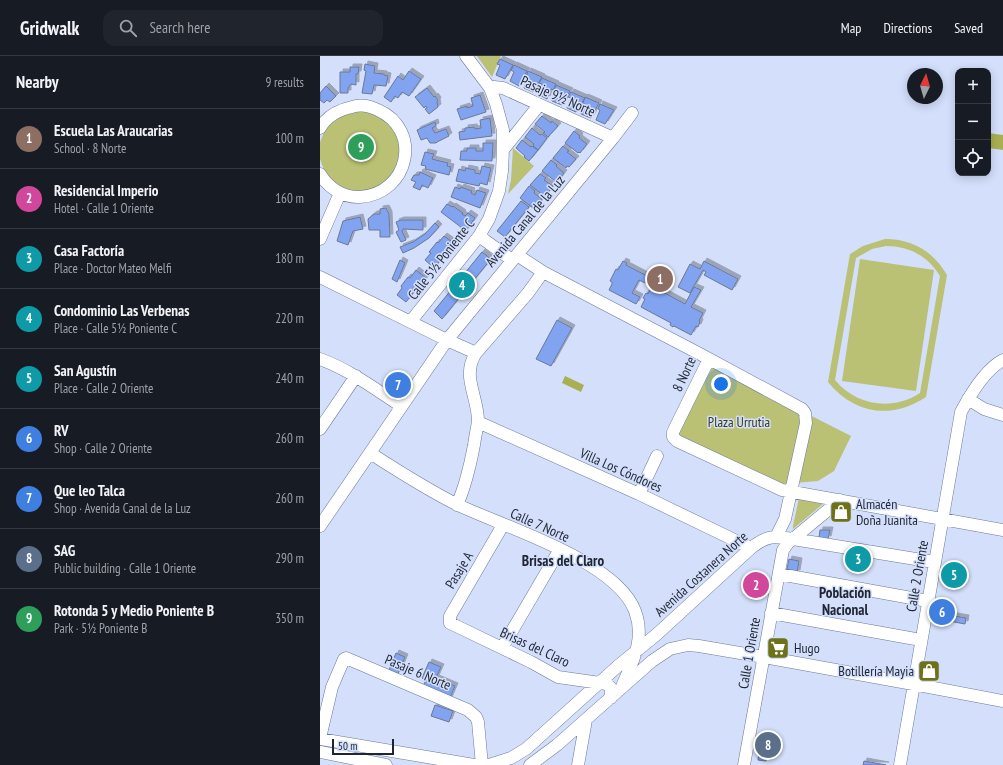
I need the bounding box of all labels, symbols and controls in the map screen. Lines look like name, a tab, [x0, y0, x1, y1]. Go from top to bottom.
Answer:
search box	[103, 10, 383, 46]
text: Gridwalk	[20, 16, 79, 40]
icon: search	[117, 17, 139, 39]
text: Search here	[149, 18, 210, 37]
text: Map	[841, 19, 861, 37]
text: Directions	[883, 19, 932, 37]
text: Saved	[954, 19, 983, 37]
north arrow	[907, 68, 943, 104]
map controls	[955, 68, 991, 176]
button: +	[955, 68, 991, 104]
text: Nearby	[16, 71, 59, 93]
street label: Pasaje 9½ Norte	[518, 72, 598, 121]
text: 9 results	[265, 74, 304, 91]
button: −	[955, 104, 991, 140]
text: Escuela Las Araucarias	[54, 121, 173, 140]
text: 1	[26, 130, 32, 147]
text: 100 m	[275, 130, 304, 147]
pin: 9	[348, 132, 374, 162]
text: School · 8 Norte	[54, 140, 126, 157]
button: locate	[955, 140, 991, 176]
street label: Avenida Canal de la Luz	[481, 171, 569, 271]
text: Residencial Imperio	[54, 181, 158, 200]
text: 2	[26, 190, 32, 207]
text: 160 m	[275, 190, 304, 207]
text: Hotel · Calle 1 Oriente	[54, 200, 154, 217]
street label: Calle 5½ Poniente C	[404, 214, 479, 303]
text: Casa Factoría	[54, 241, 124, 260]
text: 3	[26, 250, 32, 267]
text: 180 m	[275, 250, 304, 267]
text: Place · Doctor Mateo Melfi	[54, 260, 172, 277]
pin: 1	[647, 264, 673, 294]
pin: 4	[449, 270, 475, 300]
text: Condominio Las Verbenas	[54, 301, 190, 320]
text: 4	[26, 310, 32, 327]
text: 220 m	[275, 310, 304, 327]
text: Place · Calle 5½ Poniente C	[54, 320, 177, 337]
street label: 8 Norte	[668, 353, 700, 394]
text: San Agustín	[54, 361, 116, 380]
text: 5	[26, 370, 32, 387]
text: 240 m	[275, 370, 304, 387]
pin: 7	[385, 370, 411, 400]
your location	[711, 374, 731, 394]
text: Place · Calle 2 Oriente	[54, 380, 153, 397]
park label: Plaza Urrutia	[708, 413, 770, 431]
text: RV	[54, 421, 69, 440]
text: 6	[26, 430, 32, 447]
text: 260 m	[275, 430, 304, 447]
text: Shop · Calle 2 Oriente	[54, 440, 152, 457]
street label: Villa Los Cóndores	[576, 443, 665, 496]
text: Que leo Talca	[54, 481, 125, 500]
text: 7	[26, 490, 32, 507]
text: 260 m	[275, 490, 304, 507]
place label: Almacén Doña Juanita	[856, 495, 918, 529]
shop icon: Almacén Doña Juanita	[828, 499, 854, 525]
text: Shop · Avenida Canal de la Luz	[54, 500, 191, 517]
street label: Calle 7 Norte	[508, 504, 573, 546]
street label: Avenida Costanera Norte	[651, 527, 751, 621]
street label: Calle 2 Oriente	[902, 539, 932, 613]
text: SAG	[54, 541, 75, 560]
pin: 3	[845, 544, 871, 574]
street label: Pasaje A	[441, 548, 477, 592]
text: 8	[26, 550, 32, 567]
text: 290 m	[275, 550, 304, 567]
district label: Brisas del Claro	[522, 551, 604, 570]
text: Public building · Calle 1 Oriente	[54, 560, 196, 577]
pin: 5	[941, 560, 967, 590]
pin: 2	[743, 570, 769, 600]
district label: Población Nacional	[819, 583, 871, 619]
pin: 6	[929, 597, 955, 627]
text: Rotonda 5 y Medio Poniente B	[54, 601, 214, 620]
text: 9	[26, 610, 32, 627]
text: 350 m	[275, 610, 304, 627]
street label: Calle 1 Oriente	[734, 616, 764, 690]
text: Park · 5½ Poniente B	[54, 620, 147, 637]
street label: Brisas del Claro	[497, 623, 573, 671]
supermarket icon: Hugo	[765, 635, 791, 661]
place label: Hugo	[794, 639, 820, 657]
street label: Pasaje 6 Norte	[382, 650, 454, 694]
shop icon: Botillería Mayia	[916, 658, 942, 684]
place label: Botillería Mayia	[838, 662, 914, 680]
pin: 8	[755, 730, 781, 760]
scale bar	[332, 737, 394, 756]
text: 50 m	[338, 739, 357, 753]

